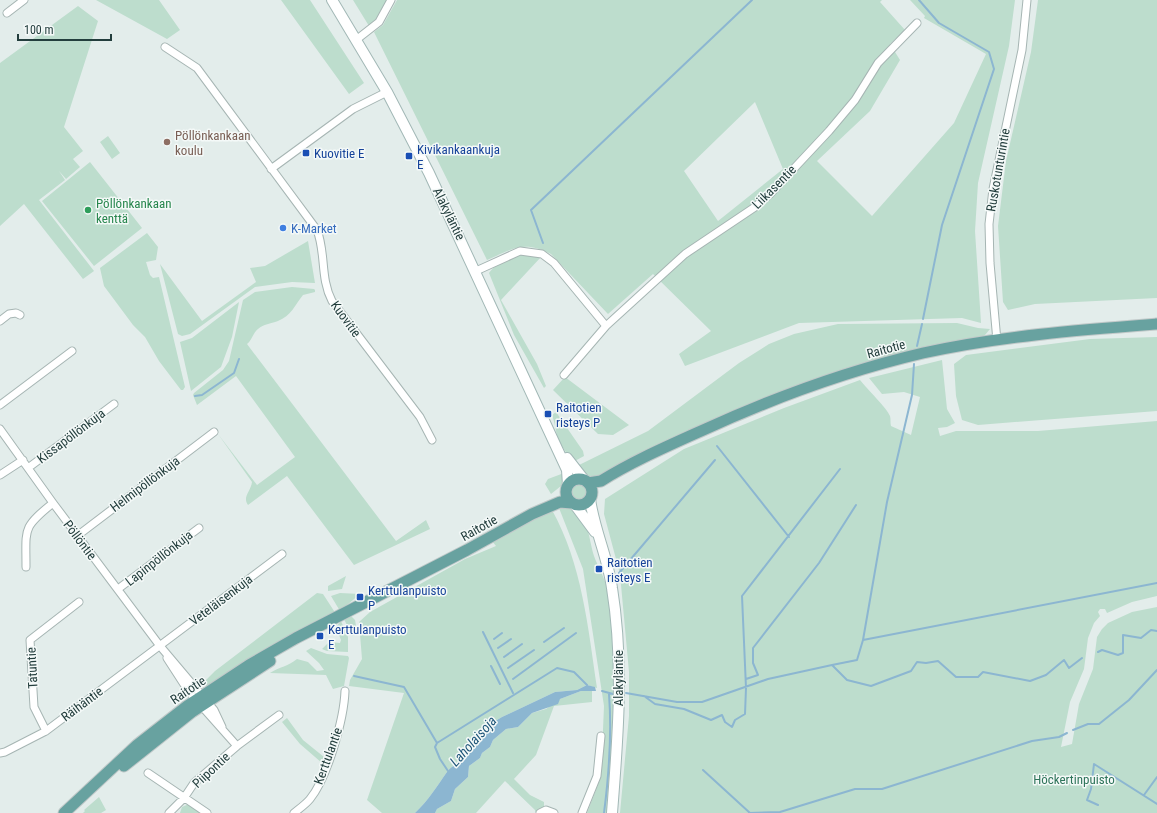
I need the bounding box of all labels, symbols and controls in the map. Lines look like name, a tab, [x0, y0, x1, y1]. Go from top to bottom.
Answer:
scale bar	[18, 16, 111, 42]
text: 100 m	[24, 23, 54, 37]
street label: Ruskotunturintie	[983, 127, 1013, 213]
place label: Pöllönkankaan koulu	[175, 128, 250, 158]
marker: Pöllönkankaan koulu	[162, 137, 172, 147]
place label: Kivikankaankuja E	[417, 142, 500, 172]
place label: Kuovitie E	[314, 146, 365, 161]
marker: Kuovitie E	[301, 148, 311, 158]
marker: Kivikankaankuja E	[404, 151, 414, 161]
street label: Liikasentie	[749, 162, 799, 212]
street label: Alakyläntie	[430, 185, 468, 243]
place label: Pöllönkankaan kenttä	[96, 196, 171, 226]
marker: Pöllönkankaan kenttä	[83, 205, 93, 215]
place label: K-Market	[291, 221, 337, 236]
marker: K-Market	[278, 223, 288, 233]
street label: Kuovitie	[328, 298, 364, 340]
street label: Raitotie	[865, 337, 907, 361]
place label: Raitotien risteys P	[556, 400, 602, 430]
street label: Kissapöllönkuja	[34, 406, 108, 466]
marker: Raitotien risteys P	[543, 409, 553, 419]
street label: Helmipöllönkuja	[107, 453, 183, 515]
street label: Raitotie	[458, 512, 500, 544]
street label: Pöllöntie	[60, 517, 100, 563]
street label: Lapinpöllönkuja	[122, 527, 196, 589]
place label: Raitotien risteys E	[607, 555, 653, 585]
marker: Raitotien risteys E	[594, 564, 604, 574]
street label: Veteläisenkuja	[187, 571, 255, 629]
place label: Kerttulanpuisto P	[368, 583, 447, 613]
marker: Kerttulanpuisto P	[355, 592, 365, 602]
place label: Kerttulanpuisto E	[328, 622, 407, 652]
marker: Kerttulanpuisto E	[315, 631, 325, 641]
street label: Tatuntie	[23, 647, 41, 689]
street label: Alakyläntie	[611, 650, 626, 706]
street label: Raitotie	[168, 673, 208, 707]
street label: Räihäntie	[58, 684, 106, 724]
water label: Laholaisoja	[446, 713, 500, 769]
street label: Kerttulantie	[311, 725, 345, 787]
street label: Piipontie	[189, 749, 233, 791]
park label: Höckertinpuisto	[1033, 772, 1115, 787]

